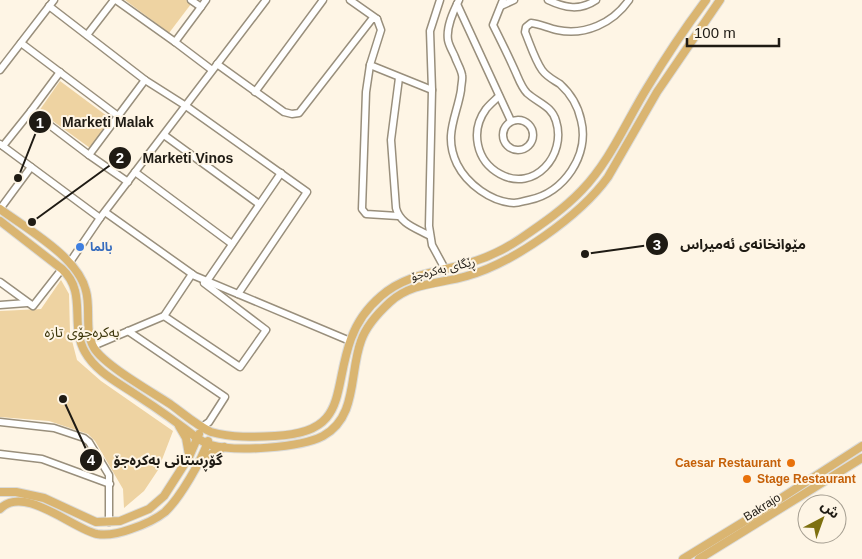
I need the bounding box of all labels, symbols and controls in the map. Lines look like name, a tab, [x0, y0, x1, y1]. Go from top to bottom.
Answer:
scale bar	[687, 15, 780, 47]
text: 100 m	[694, 24, 736, 41]
callout: Marketi Malak	[28, 108, 164, 137]
text: 1	[36, 114, 44, 131]
text: Marketi Malak	[62, 114, 154, 130]
callout: Marketi Vinos	[108, 144, 244, 173]
text: 2	[116, 149, 124, 166]
text: Marketi Vinos	[143, 150, 234, 166]
callout: مێوانخانەی ئەمیراس	[645, 230, 816, 259]
text: 3	[653, 236, 661, 253]
text: مێوانخانەی ئەمیراس	[680, 236, 806, 253]
place label: بالما	[90, 240, 113, 254]
marker: بالما	[74, 241, 86, 253]
street label: ڕێگای بەکرەجۆ	[410, 254, 477, 287]
district label: بەکرەجۆی تازە	[45, 324, 120, 341]
callout: گۆڕستانی بەکرەجۆ	[78, 445, 232, 474]
text: 4	[87, 451, 96, 468]
text: گۆڕستانی بەکرەجۆ	[113, 452, 223, 472]
place label: Caesar Restaurant	[675, 456, 781, 470]
marker: Caesar Restaurant	[785, 457, 797, 469]
place label: Stage Restaurant	[757, 472, 856, 486]
marker: Stage Restaurant	[741, 473, 753, 485]
street label: Bakrajo	[741, 490, 783, 524]
north arrow	[797, 494, 847, 544]
text: ش	[818, 497, 843, 522]

